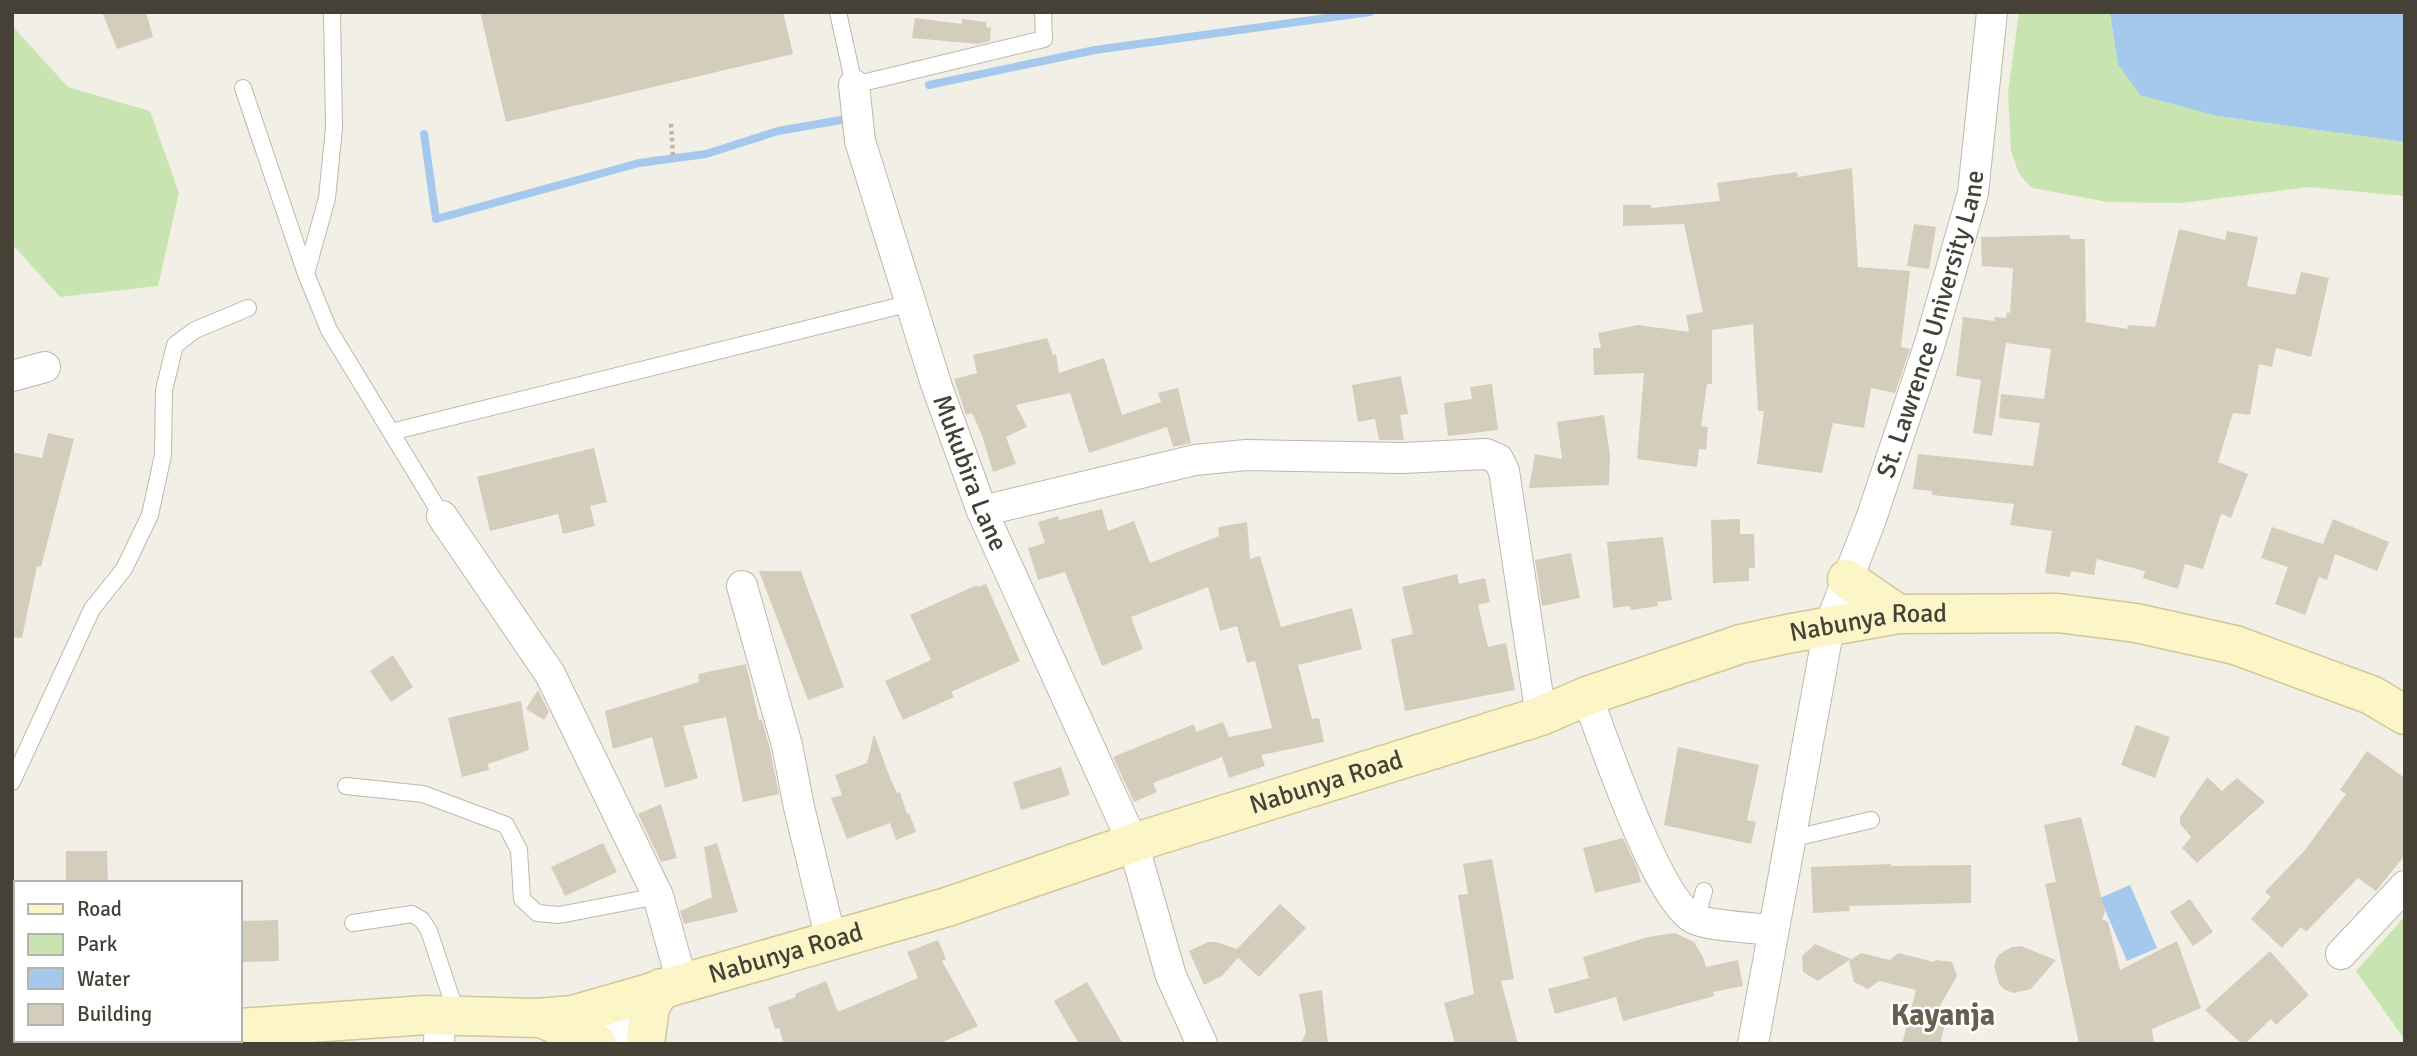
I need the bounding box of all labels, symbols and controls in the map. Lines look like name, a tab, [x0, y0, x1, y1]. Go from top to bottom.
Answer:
street label: St. Lawrence University Lane	[1870, 169, 1991, 482]
street label: Mukubira Lane	[925, 390, 1014, 556]
street label: Nabunya Road	[1787, 598, 1947, 649]
street label: Nabunya Road	[1246, 744, 1407, 822]
legend	[14, 881, 242, 1042]
text: Road	[77, 896, 122, 922]
street label: Nabunya Road	[705, 916, 867, 991]
text: Park	[77, 931, 118, 957]
text: Water	[77, 966, 130, 992]
district label: Kayanja	[1891, 997, 1995, 1034]
text: Building	[77, 1001, 152, 1027]

